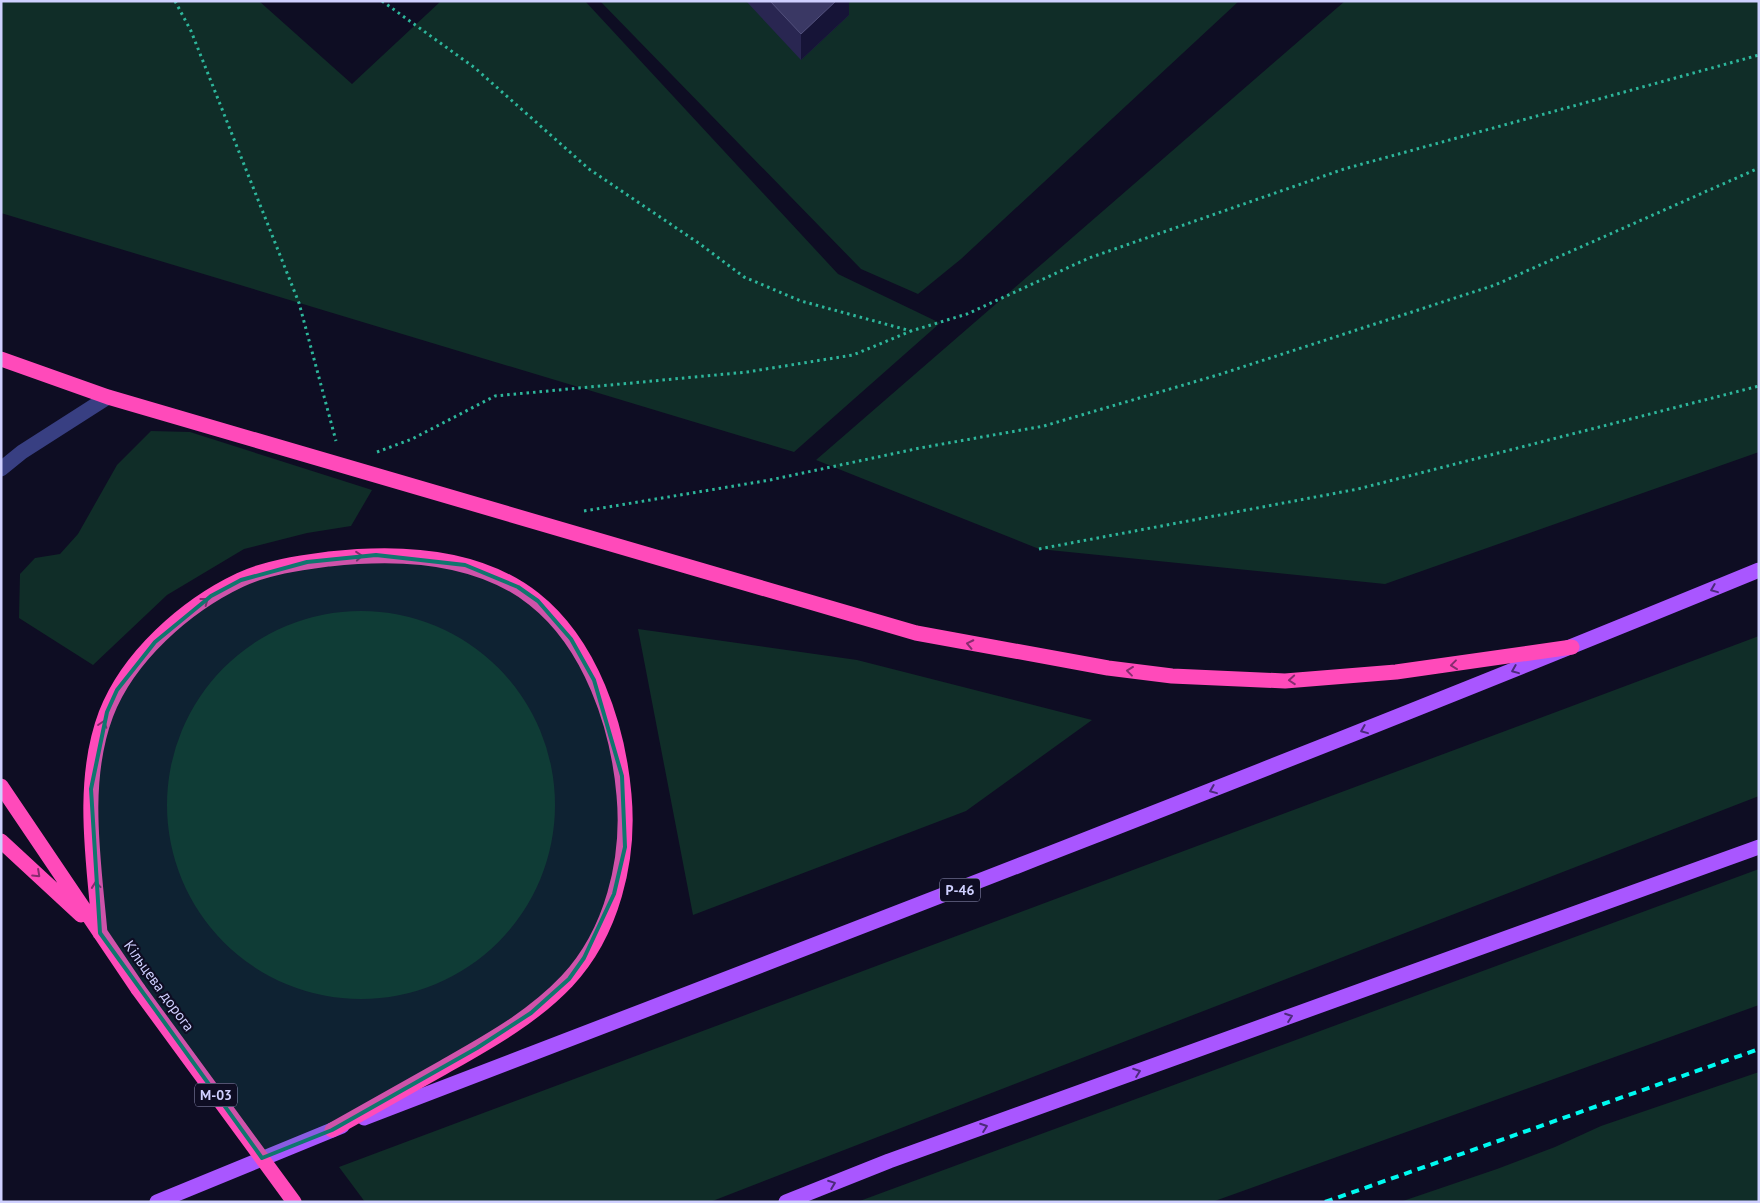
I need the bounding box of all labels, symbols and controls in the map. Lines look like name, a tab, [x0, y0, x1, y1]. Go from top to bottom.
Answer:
one-way arrow	[355, 551, 363, 562]
one-way arrow	[1710, 582, 1719, 593]
one-way arrow	[199, 598, 209, 607]
one-way arrow	[966, 639, 975, 649]
one-way arrow	[1450, 659, 1458, 670]
one-way arrow	[1511, 664, 1519, 674]
one-way arrow	[1126, 666, 1134, 677]
one-way arrow	[1288, 674, 1296, 685]
one-way arrow	[97, 720, 107, 728]
one-way arrow	[1360, 724, 1368, 734]
one-way arrow	[1209, 784, 1217, 794]
one-way arrow	[31, 868, 40, 877]
road number: Р-46	[940, 878, 980, 902]
one-way arrow	[90, 881, 101, 889]
street label: Кільцева дорога	[120, 937, 199, 1035]
one-way arrow	[1285, 1013, 1293, 1023]
one-way arrow	[1132, 1068, 1140, 1078]
road number: М-03	[195, 1084, 237, 1106]
one-way arrow	[979, 1123, 988, 1133]
one-way arrow	[827, 1180, 835, 1190]

